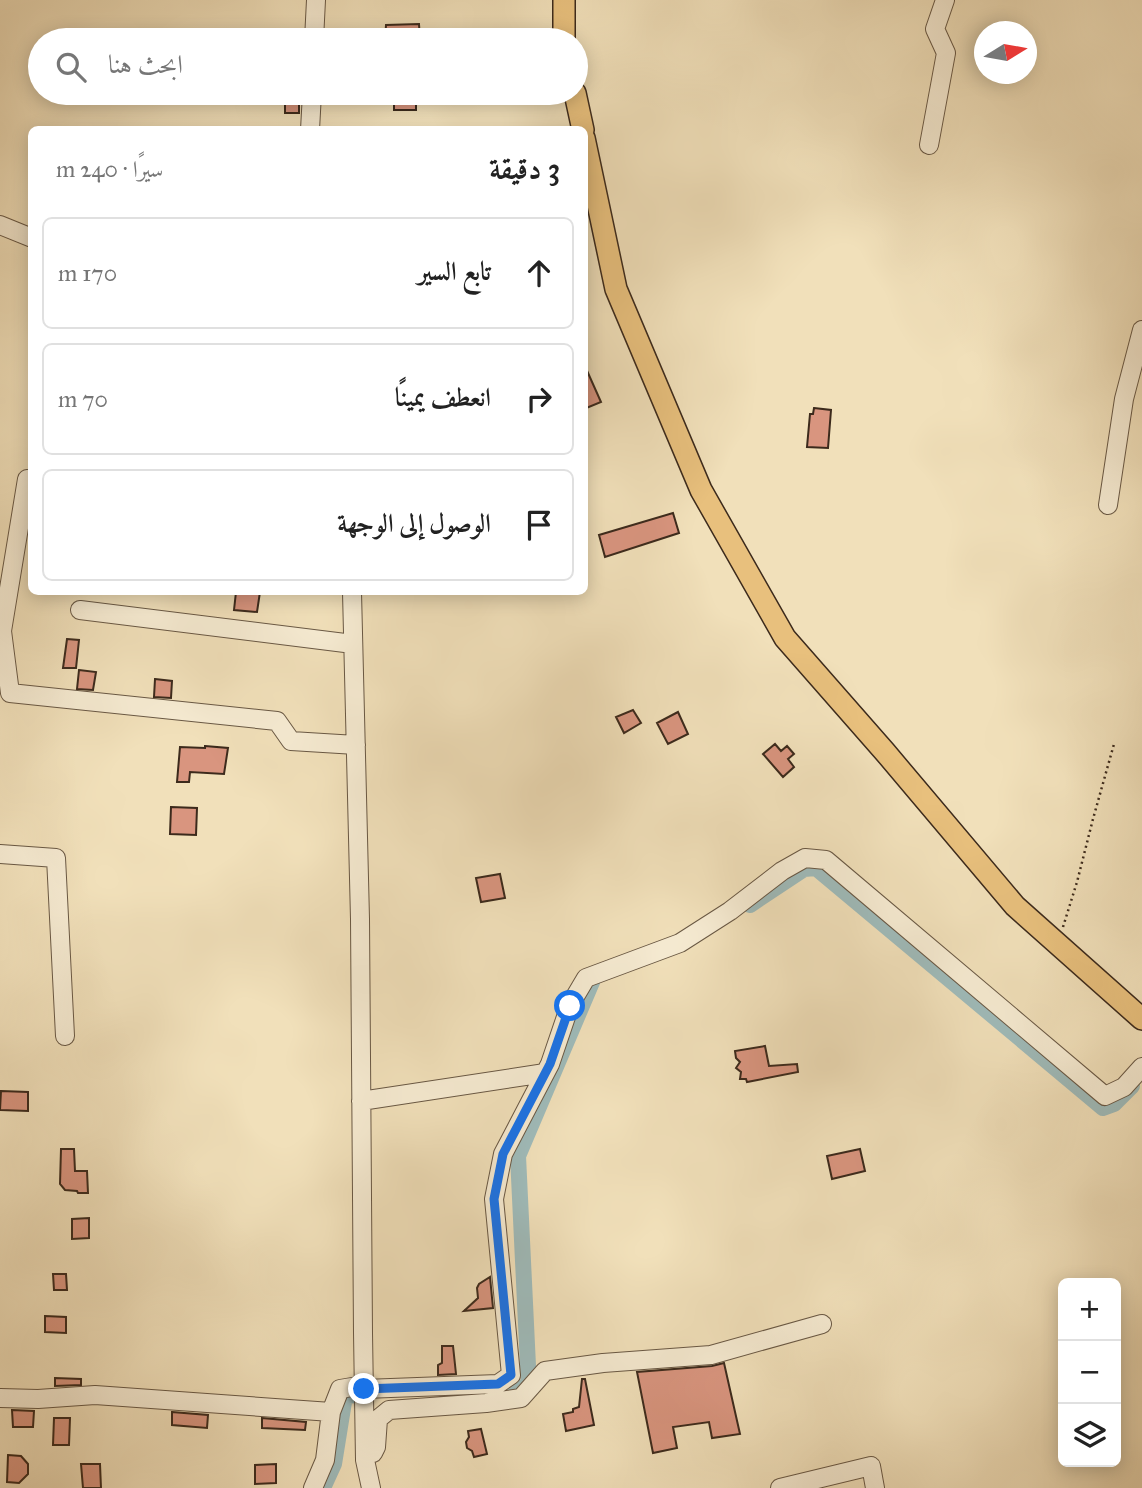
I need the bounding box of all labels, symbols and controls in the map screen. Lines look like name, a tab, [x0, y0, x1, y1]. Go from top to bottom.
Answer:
north arrow	[974, 21, 1037, 84]
search box	[28, 28, 588, 105]
icon: search	[52, 48, 90, 86]
text: ابحث هنا	[108, 48, 183, 80]
text: 3 دقيقة	[489, 151, 560, 187]
text: سيرًا · 240 m	[56, 155, 163, 183]
icon: ahead	[520, 254, 558, 292]
text: تابع السير	[418, 255, 491, 287]
text: 170 m	[58, 259, 117, 287]
icon: right	[520, 380, 558, 418]
text: انعطف يمينًا	[395, 381, 491, 413]
text: 70 m	[58, 385, 108, 413]
icon: arrive	[520, 506, 558, 544]
text: الوصول إلى الوجهة	[337, 507, 491, 539]
route start	[554, 990, 585, 1021]
map controls	[1058, 1278, 1121, 1467]
button: +	[1058, 1278, 1121, 1341]
button: −	[1058, 1341, 1121, 1404]
route end	[348, 1373, 379, 1404]
button: layers	[1058, 1404, 1121, 1467]

